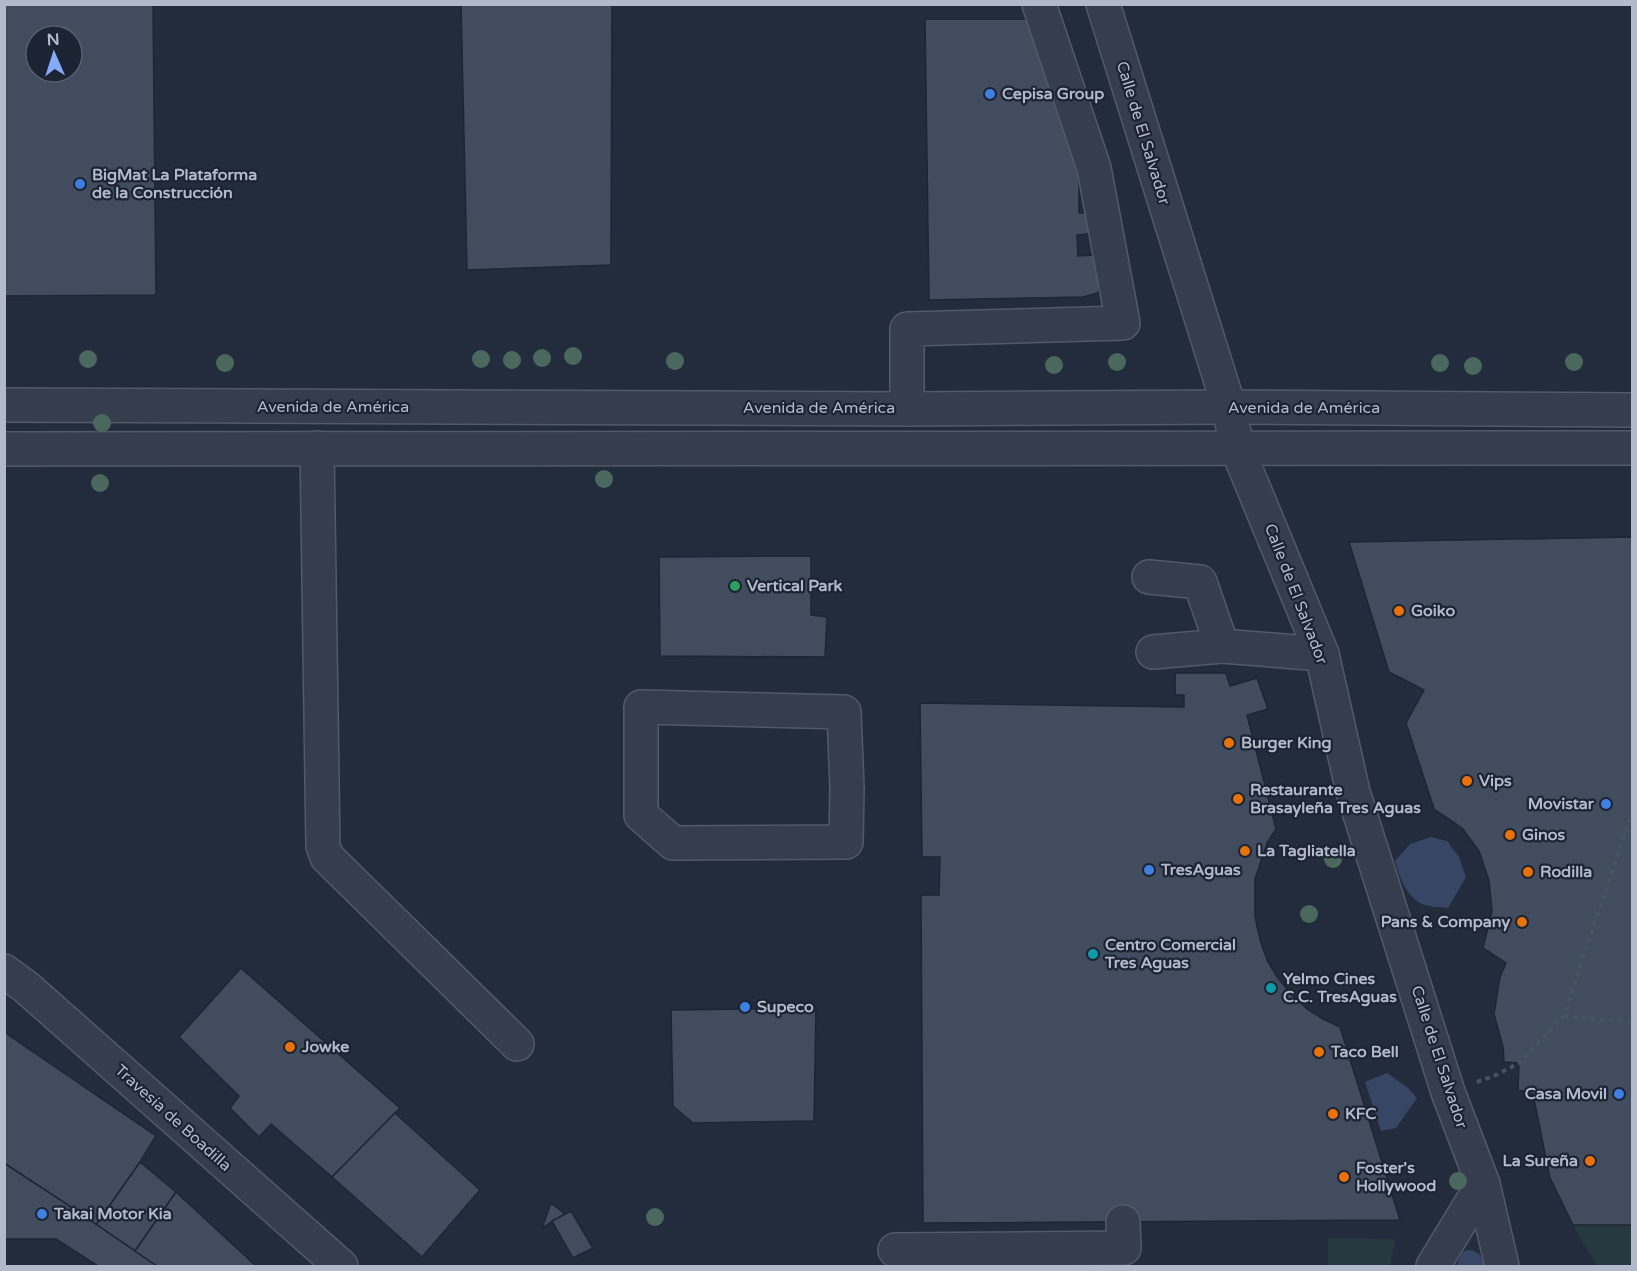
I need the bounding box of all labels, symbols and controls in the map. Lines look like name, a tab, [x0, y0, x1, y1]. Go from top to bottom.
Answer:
north arrow	[24, 24, 84, 84]
text: N	[46, 30, 60, 50]
street label: Calle de El Salvador	[1112, 59, 1175, 208]
place label: Cepisa Group	[1002, 84, 1104, 104]
marker: Cepisa Group	[983, 87, 997, 101]
place label: BigMat La Plataforma de la Construcción	[92, 165, 257, 203]
marker: BigMat La Plataforma de la Construcción	[73, 177, 87, 191]
street label: Avenida de América	[257, 397, 409, 417]
street label: Avenida de América	[743, 398, 895, 418]
street label: Avenida de América	[1228, 398, 1380, 418]
street label: Calle de El Salvador	[1260, 521, 1332, 668]
place label: Vertical Park	[747, 576, 843, 596]
marker: Vertical Park	[728, 579, 742, 593]
place label: Goiko	[1411, 601, 1455, 621]
marker: Goiko	[1392, 604, 1406, 618]
place label: Burger King	[1241, 733, 1332, 753]
marker: Burger King	[1222, 736, 1236, 750]
place label: Vips	[1479, 771, 1512, 791]
marker: Vips	[1460, 774, 1474, 788]
place label: Restaurante Brasayleña Tres Aguas	[1250, 780, 1421, 818]
marker: Restaurante Brasayleña Tres Aguas	[1231, 792, 1245, 806]
place label: Movistar	[1528, 794, 1595, 814]
marker: Movistar	[1599, 797, 1613, 811]
place label: Ginos	[1522, 825, 1566, 845]
marker: Ginos	[1503, 828, 1517, 842]
place label: La Tagliatella	[1257, 841, 1356, 861]
marker: La Tagliatella	[1238, 844, 1252, 858]
place label: TresAguas	[1160, 860, 1241, 880]
place label: Rodilla	[1540, 862, 1592, 882]
marker: TresAguas	[1142, 863, 1156, 877]
marker: Rodilla	[1521, 865, 1535, 879]
place label: Pans & Company	[1381, 912, 1510, 932]
marker: Pans & Company	[1515, 915, 1529, 929]
place label: Centro Comercial Tres Aguas	[1104, 935, 1236, 973]
marker: Centro Comercial Tres Aguas	[1086, 947, 1100, 961]
place label: Yelmo Cines C.C. TresAguas	[1283, 969, 1397, 1007]
marker: Yelmo Cines C.C. TresAguas	[1264, 981, 1278, 995]
street label: Calle de El Salvador	[1406, 983, 1472, 1132]
place label: Supeco	[757, 997, 814, 1017]
marker: Supeco	[738, 1000, 752, 1014]
place label: Jowke	[301, 1037, 349, 1057]
marker: Jowke	[283, 1040, 297, 1054]
place label: Taco Bell	[1330, 1042, 1399, 1062]
marker: Taco Bell	[1312, 1045, 1326, 1059]
street label: Travesía de Boadilla	[111, 1060, 235, 1176]
place label: Casa Movil	[1525, 1084, 1607, 1104]
marker: Casa Movil	[1612, 1087, 1626, 1101]
place label: KFC	[1345, 1104, 1376, 1124]
marker: KFC	[1326, 1107, 1340, 1121]
place label: La Sureña	[1502, 1151, 1578, 1171]
marker: La Sureña	[1583, 1154, 1597, 1168]
place label: Foster's Hollywood	[1356, 1158, 1436, 1196]
marker: Foster's Hollywood	[1337, 1170, 1351, 1184]
place label: Takai Motor Kia	[53, 1204, 172, 1224]
marker: Takai Motor Kia	[35, 1207, 49, 1221]

